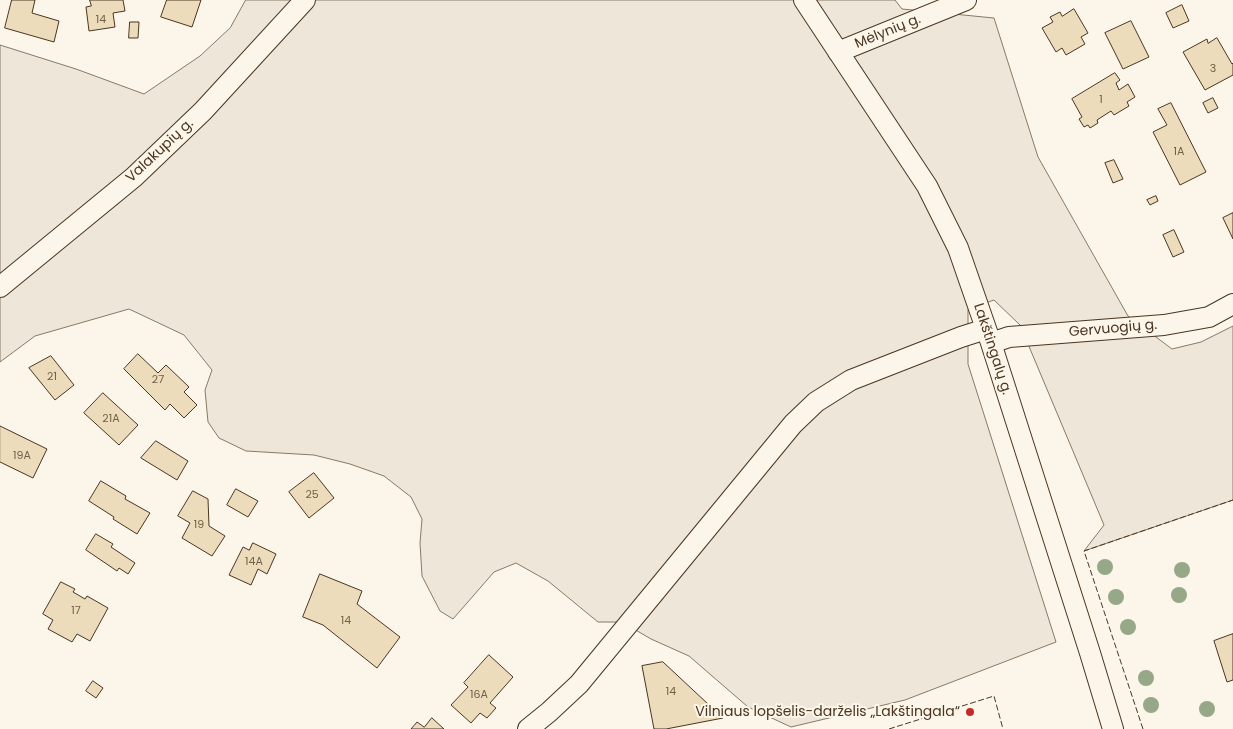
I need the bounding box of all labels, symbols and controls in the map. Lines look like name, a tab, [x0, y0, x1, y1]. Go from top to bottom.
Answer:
street label: Mėlynių g.	[853, 11, 923, 53]
house number: 14	[96, 13, 106, 27]
house number: 3	[1210, 62, 1216, 76]
house number: 1	[1099, 93, 1103, 107]
street label: Valakupių g.	[123, 116, 197, 186]
house number: 1A	[1174, 145, 1184, 159]
street label: Lakštingalų g.	[969, 301, 1015, 397]
street label: Gervuogių g.	[1068, 317, 1158, 341]
house number: 21	[47, 370, 57, 384]
house number: 27	[152, 373, 164, 387]
house number: 21A	[102, 412, 120, 426]
house number: 19A	[13, 449, 31, 463]
house number: 25	[305, 488, 319, 502]
house number: 19	[194, 518, 204, 532]
house number: 14A	[245, 555, 263, 569]
house number: 17	[71, 604, 81, 618]
house number: 14	[341, 614, 351, 628]
house number: 14	[666, 685, 676, 699]
house number: 16A	[470, 688, 488, 702]
place label: Vilniaus lopšelis-darželis „Lakštingala“	[695, 704, 960, 720]
marker: Vilniaus lopšelis-darželis „Lakštingala“	[964, 706, 976, 718]

